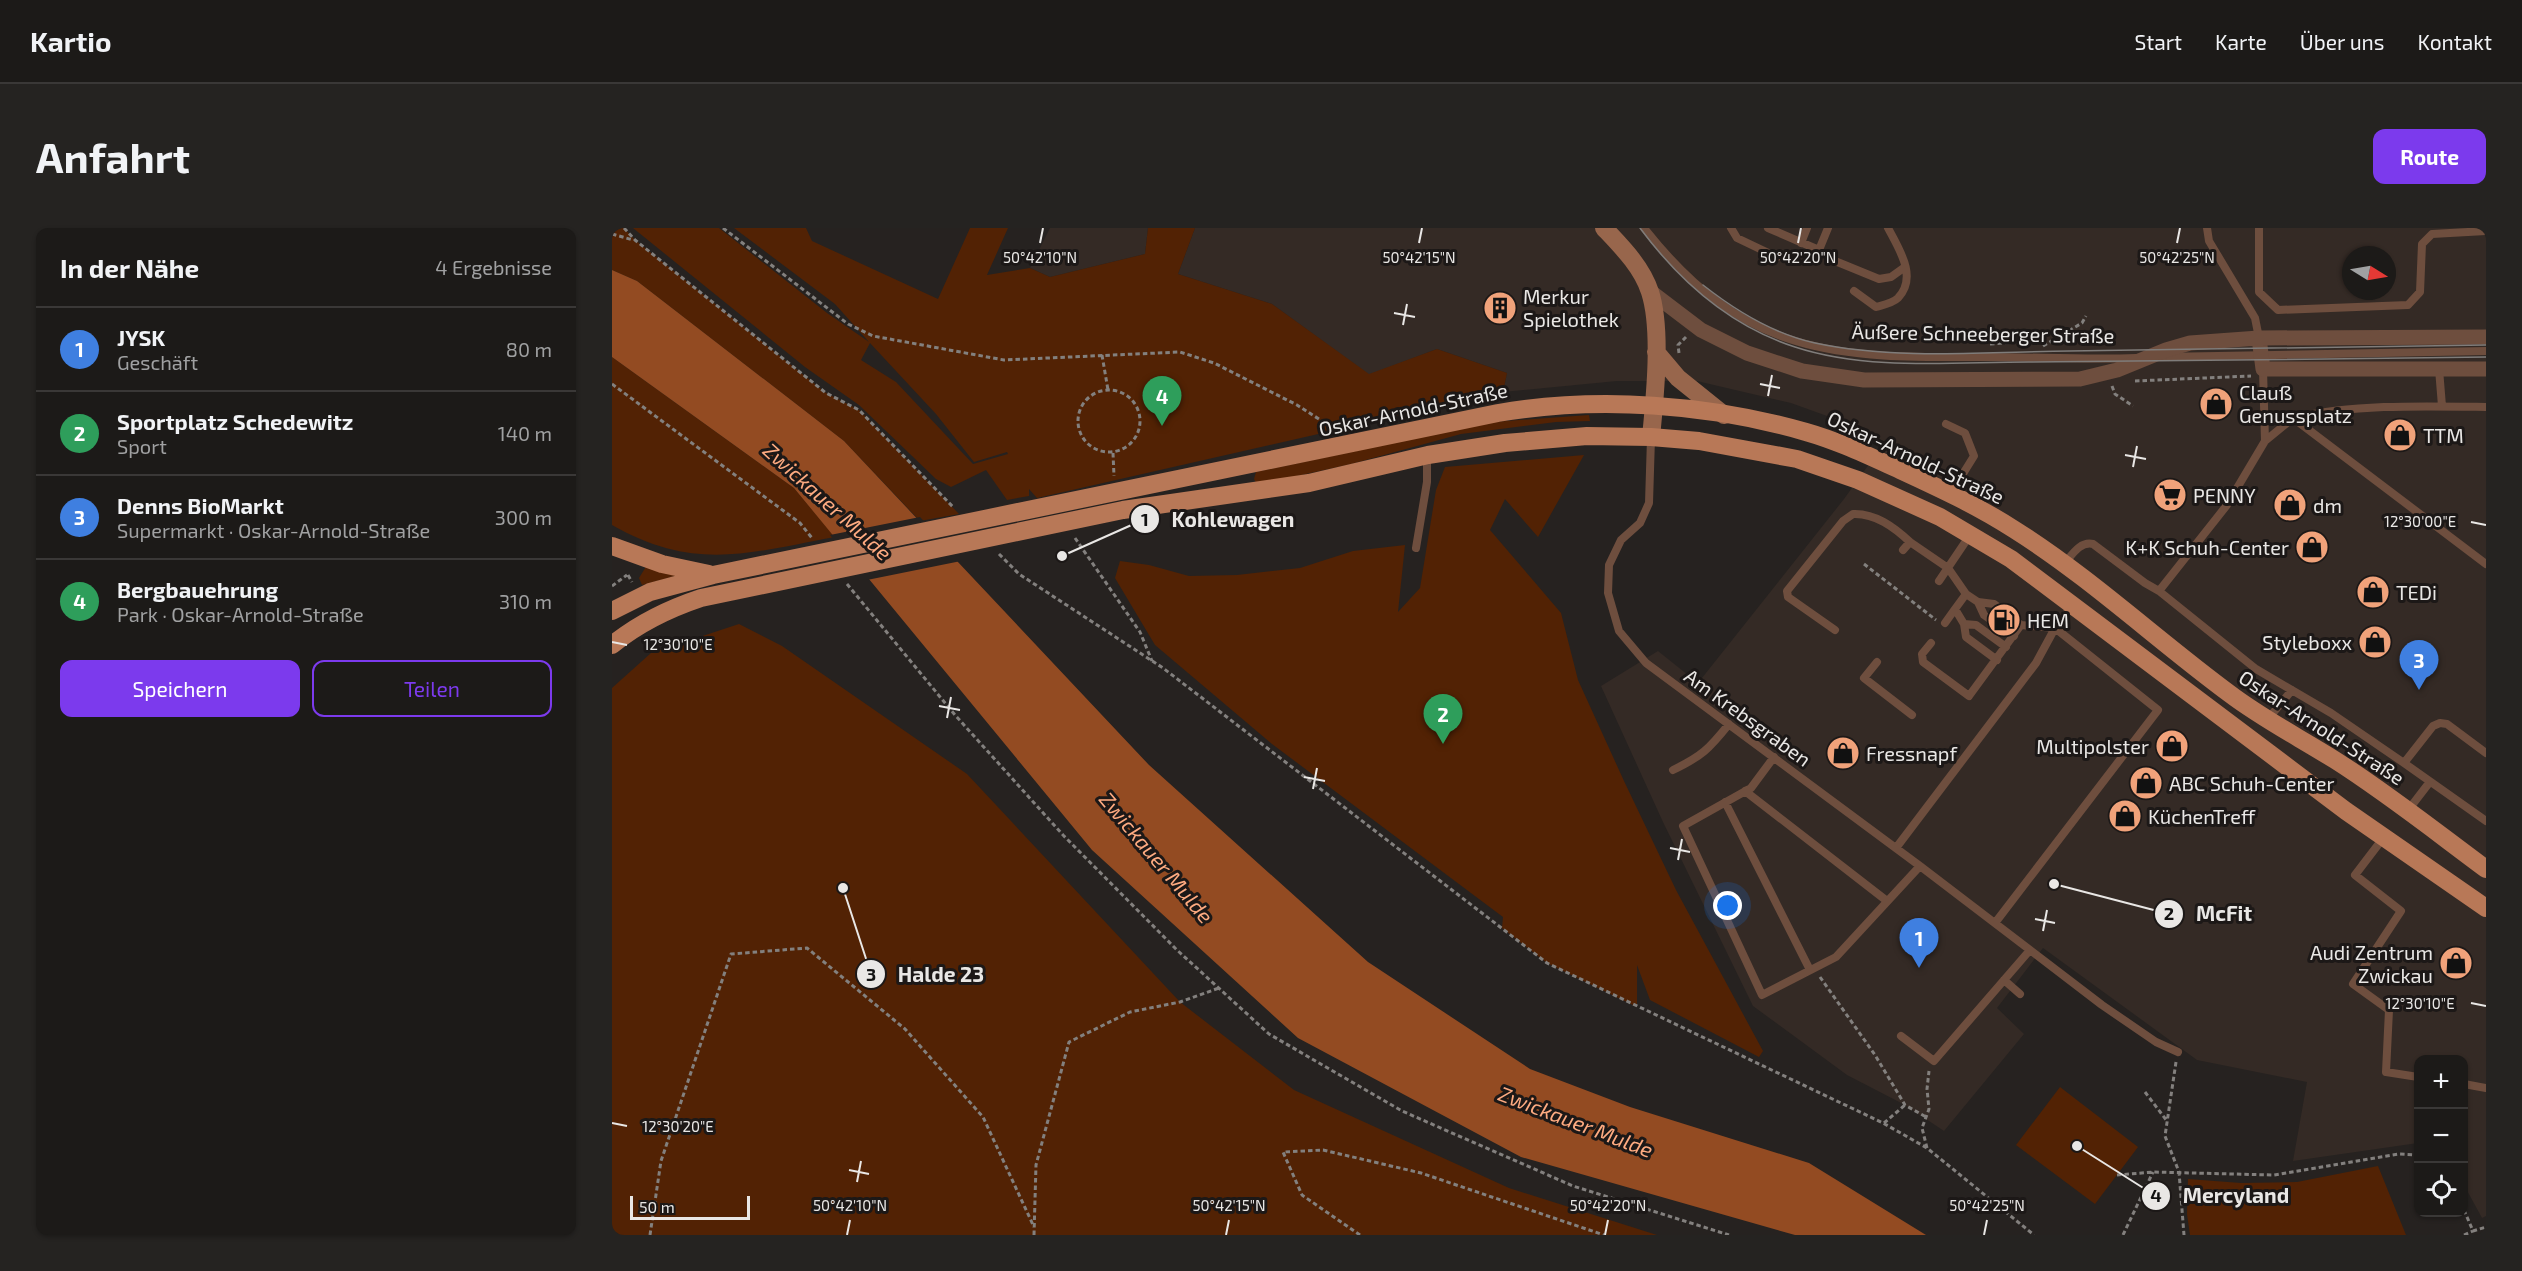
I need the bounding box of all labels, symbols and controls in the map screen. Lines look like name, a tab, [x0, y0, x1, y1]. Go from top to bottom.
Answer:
text: Kartio	[30, 24, 111, 58]
text: Start	[2135, 29, 2182, 54]
text: Karte	[2215, 29, 2267, 54]
text: Über uns	[2300, 29, 2385, 54]
text: Kontakt	[2418, 29, 2492, 54]
button: Route	[2373, 129, 2486, 184]
text: Anfahrt	[36, 131, 190, 181]
north arrow	[2342, 246, 2396, 300]
text: 50°42'10"N	[1003, 248, 1077, 266]
text: 50°42'15"N	[1382, 248, 1456, 266]
text: 50°42'20"N	[1760, 248, 1836, 266]
text: 50°42'25"N	[2139, 248, 2215, 266]
text: In der Nähe	[60, 252, 199, 283]
text: 4 Ergebnisse	[435, 255, 552, 279]
place label: Merkur Spielothek	[1523, 284, 1619, 331]
building icon: Merkur Spielothek	[1482, 290, 1518, 326]
street label: Äußere Schneeberger Straße	[1851, 319, 2115, 347]
text: JYSK	[117, 324, 165, 350]
text: 1	[75, 337, 84, 361]
text: 80 m	[506, 337, 552, 361]
text: Geschäft	[117, 350, 198, 374]
pin: 4	[1142, 376, 1182, 426]
street label: Oskar-Arnold-Straße	[1316, 377, 1510, 441]
place label: Clauß Genussplatz	[2239, 380, 2352, 427]
shop icon: Clauß Genussplatz	[2198, 386, 2234, 422]
street label: Oskar-Arnold-Straße	[1824, 405, 2008, 509]
text: Sportplatz Schedewitz	[117, 408, 353, 434]
shop icon: TTM	[2382, 417, 2418, 453]
text: 2	[74, 421, 85, 445]
text: 140 m	[498, 421, 552, 445]
place label: TTM	[2423, 423, 2464, 447]
text: Sport	[117, 434, 167, 458]
water label: Zwickauer Mulde	[759, 437, 897, 565]
supermarket icon: PENNY	[2152, 477, 2188, 513]
place label: PENNY	[2193, 483, 2256, 507]
shop icon: dm	[2272, 487, 2308, 523]
text: Denns BioMarkt	[117, 492, 284, 518]
place label: dm	[2313, 493, 2342, 517]
callout: Kohlewagen	[1130, 500, 1307, 539]
text: 3	[74, 505, 85, 529]
text: 300 m	[495, 505, 552, 529]
text: Kohlewagen	[1172, 506, 1294, 531]
text: 1	[1141, 508, 1149, 530]
text: 12°30'00"E	[2384, 512, 2456, 530]
text: Supermarkt · Oskar-Arnold-Straße	[117, 518, 430, 542]
shop icon: K+K Schuh-Center	[2294, 529, 2330, 565]
place label: K+K Schuh-Center	[2125, 535, 2289, 559]
shop icon: TEDi	[2355, 574, 2391, 610]
text: Bergbauehrung	[117, 576, 278, 602]
place label: TEDi	[2396, 580, 2437, 604]
text: 4	[73, 589, 86, 613]
text: 310 m	[499, 589, 552, 613]
text: Park · Oskar-Arnold-Straße	[117, 602, 364, 626]
fuel station icon: HEM	[1986, 602, 2022, 638]
place label: HEM	[2027, 608, 2069, 632]
shop icon: Styleboxx	[2357, 624, 2393, 660]
place label: Styleboxx	[2262, 630, 2352, 654]
text: 12°30'10"E	[643, 635, 713, 653]
pin: 3	[2400, 640, 2438, 690]
button: Speichern	[60, 660, 300, 717]
button: Teilen	[312, 660, 552, 717]
street label: Am Krebsgraben	[1680, 663, 1816, 771]
street label: Oskar-Arnold-Straße	[2235, 665, 2409, 789]
pin: 2	[1424, 694, 1462, 744]
shop icon: Multipolster	[2154, 728, 2190, 764]
place label: Multipolster	[2036, 734, 2149, 758]
shop icon: Fressnapf	[1825, 735, 1861, 771]
place label: Fressnapf	[1866, 741, 1957, 765]
shop icon: ABC Schuh-Center	[2128, 765, 2164, 801]
place label: ABC Schuh-Center	[2169, 771, 2334, 795]
water label: Zwickauer Mulde	[1095, 786, 1219, 928]
shop icon: KüchenTreff	[2107, 798, 2143, 834]
place label: KüchenTreff	[2148, 804, 2256, 828]
your location	[1713, 891, 1742, 920]
callout: McFit	[2154, 895, 2264, 934]
text: McFit	[2196, 900, 2252, 925]
text: 2	[2164, 902, 2174, 924]
pin: 1	[1900, 918, 1938, 968]
place label: Audi Zentrum Zwickau	[2310, 940, 2433, 987]
shop icon: Audi Zentrum Zwickau	[2438, 945, 2474, 981]
callout: Halde 23	[856, 955, 996, 994]
text: Halde 23	[898, 961, 984, 986]
text: 3	[866, 963, 876, 985]
text: 12°30'10"E	[2385, 994, 2455, 1012]
map controls	[2414, 1055, 2468, 1217]
button: +	[2414, 1055, 2468, 1109]
water label: Zwickauer Mulde	[1495, 1080, 1657, 1162]
button: −	[2414, 1109, 2468, 1163]
text: 12°30'20"E	[642, 1117, 714, 1135]
button: locate	[2414, 1163, 2468, 1217]
callout: Mercyland	[2141, 1176, 2301, 1215]
text: Mercyland	[2183, 1182, 2289, 1208]
text: 4	[2150, 1184, 2162, 1206]
scale bar	[630, 1193, 750, 1220]
text: 50°42'10"N	[813, 1196, 887, 1214]
text: 50°42'15"N	[1192, 1196, 1266, 1214]
text: 50°42'20"N	[1570, 1196, 1646, 1214]
text: 50°42'25"N	[1949, 1196, 2025, 1214]
text: 50 m	[639, 1197, 675, 1216]

